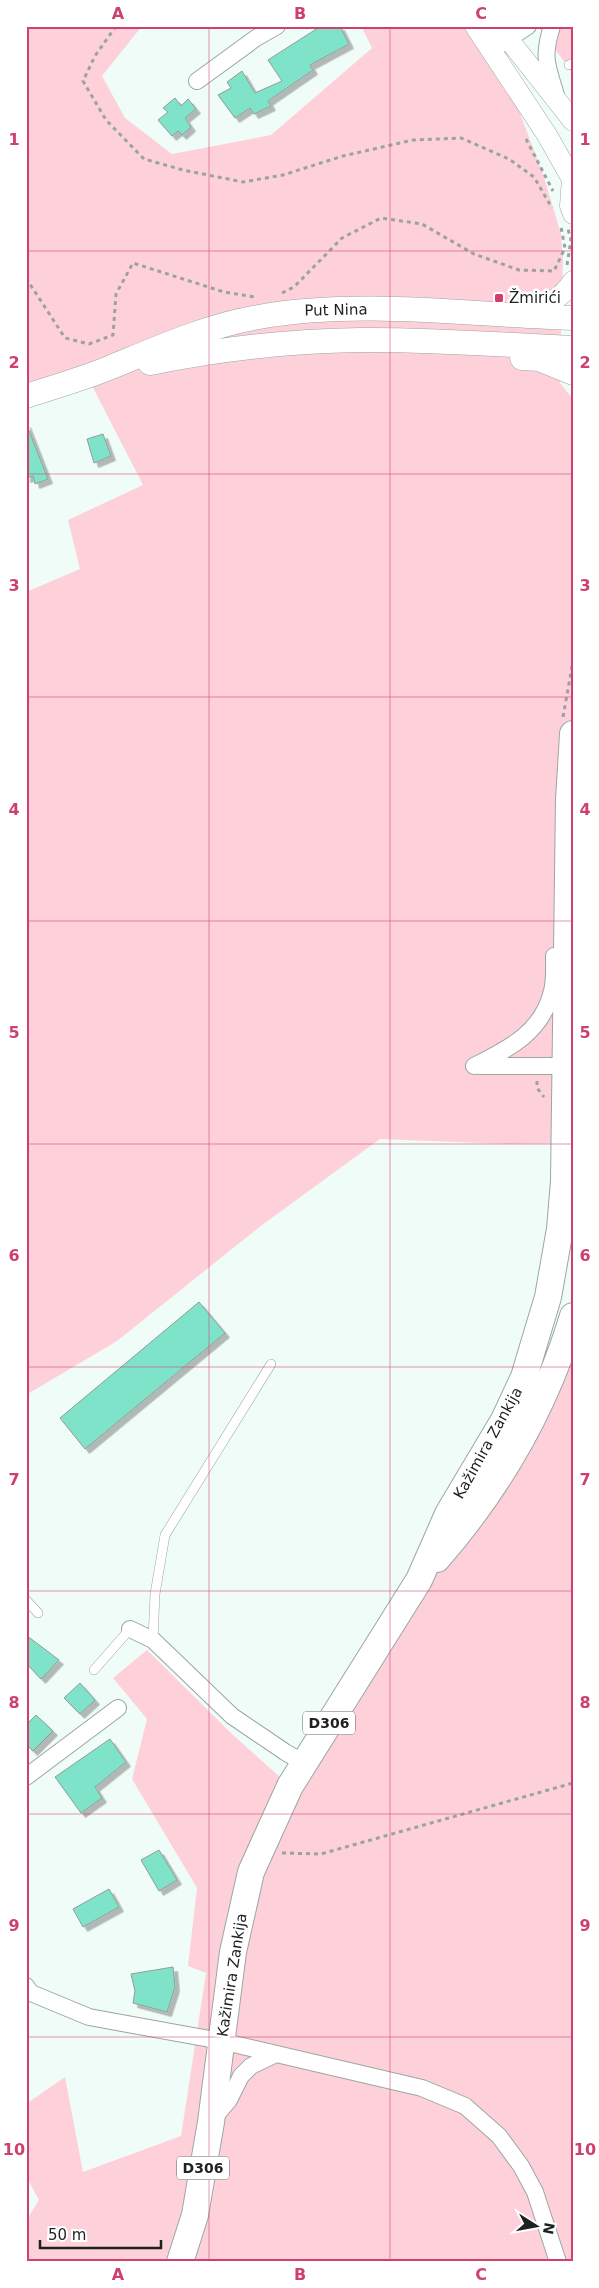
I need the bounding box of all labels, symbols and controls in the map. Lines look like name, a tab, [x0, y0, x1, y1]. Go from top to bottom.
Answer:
text: A	[112, 4, 125, 23]
text: B	[294, 4, 306, 23]
text: C	[475, 4, 487, 23]
text: 1	[8, 130, 20, 149]
text: 1	[579, 130, 591, 149]
place label: Žmirići	[509, 288, 561, 307]
marker: Žmirići	[493, 292, 505, 304]
street label: Put Nina	[304, 300, 368, 320]
text: 2	[8, 353, 20, 372]
text: 2	[579, 353, 591, 372]
text: 3	[8, 576, 20, 595]
text: 3	[579, 576, 591, 595]
text: 4	[8, 800, 20, 819]
text: 4	[579, 800, 591, 819]
text: 5	[8, 1023, 20, 1042]
text: 5	[579, 1023, 591, 1042]
text: 6	[8, 1246, 20, 1265]
text: 6	[579, 1246, 591, 1265]
street label: Kažimira Zankija	[450, 1384, 526, 1502]
text: 7	[8, 1470, 20, 1489]
text: 7	[579, 1470, 591, 1489]
text: 8	[8, 1693, 20, 1712]
text: 8	[579, 1693, 591, 1712]
road number: D306	[303, 1712, 355, 1735]
street label: Kažimira Zankija	[213, 1912, 251, 2038]
text: 9	[8, 1916, 20, 1935]
text: 9	[579, 1916, 591, 1935]
text: 10	[3, 2140, 25, 2159]
text: 10	[574, 2140, 596, 2159]
road number: D306	[177, 2156, 229, 2180]
north arrow	[512, 2200, 562, 2250]
scale bar	[40, 2218, 161, 2250]
text: N	[540, 2221, 558, 2236]
text: 50 m	[48, 2226, 86, 2244]
text: A	[112, 2265, 125, 2284]
text: B	[294, 2265, 306, 2284]
text: C	[475, 2265, 487, 2284]

